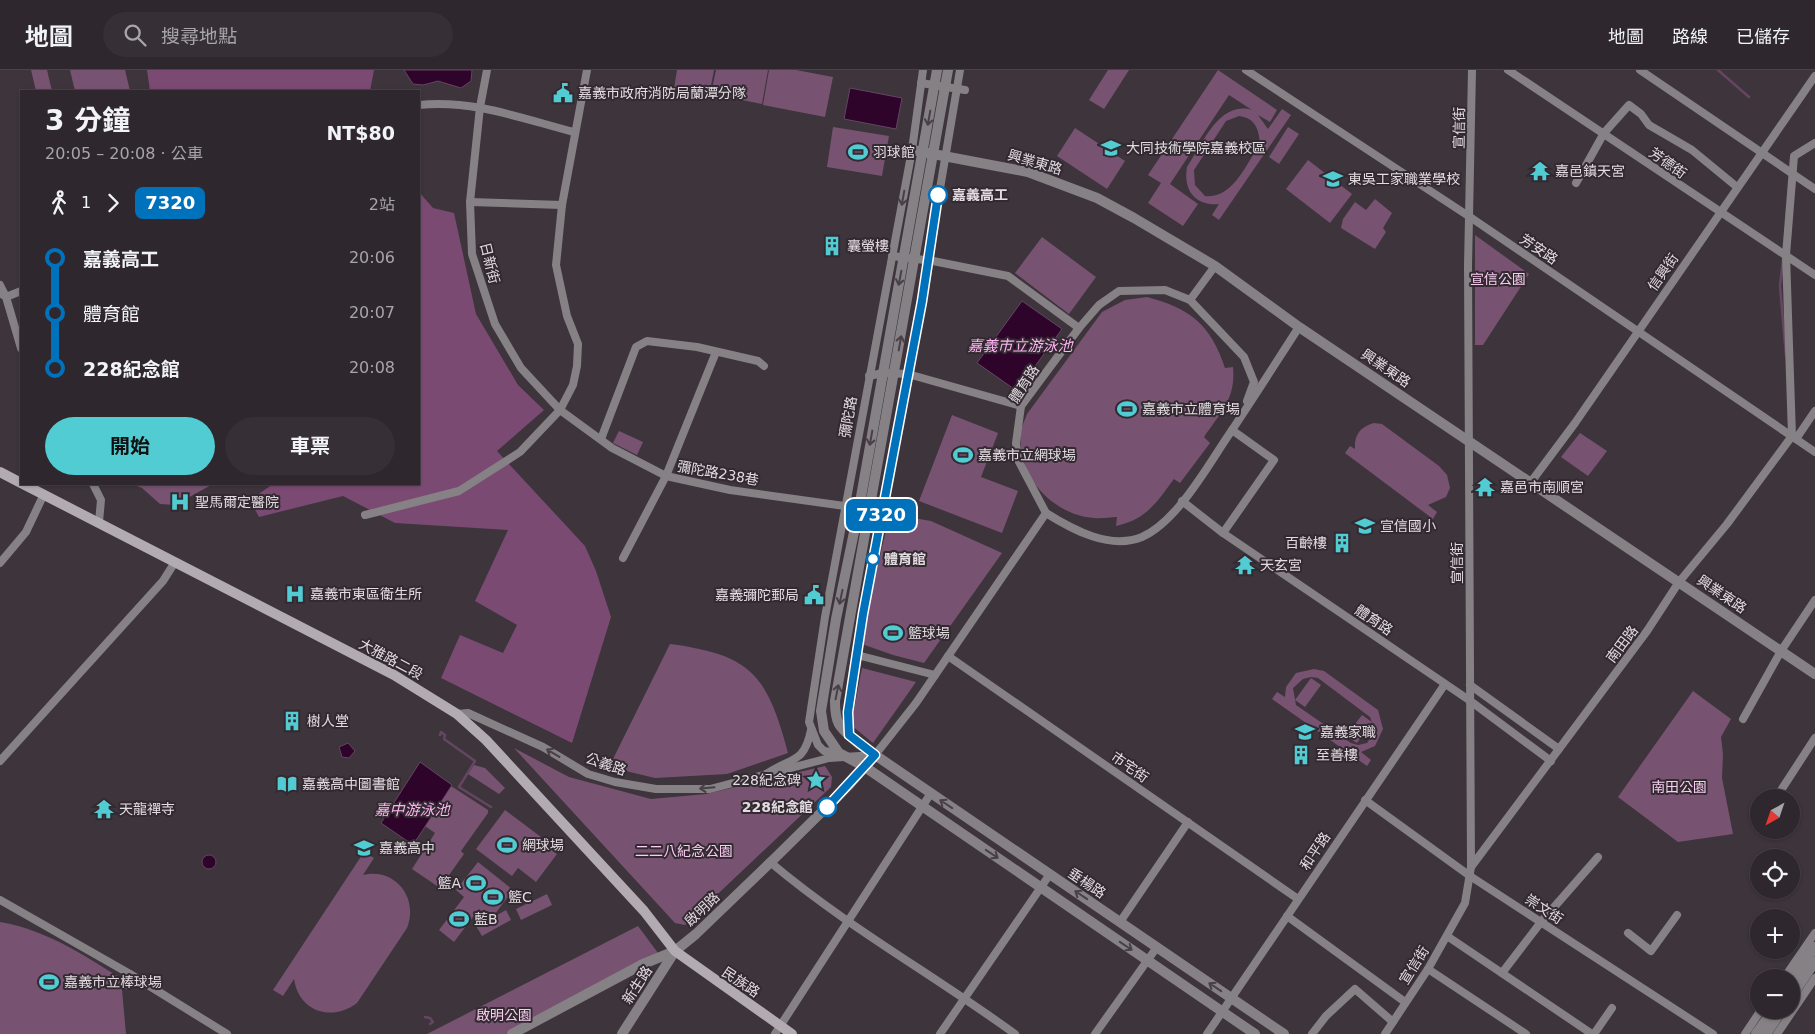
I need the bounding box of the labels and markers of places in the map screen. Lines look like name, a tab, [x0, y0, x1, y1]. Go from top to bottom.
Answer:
public building icon: 嘉義市政府消防局蘭潭分隊	[552, 82, 574, 104]
place label: 嘉義市政府消防局蘭潭分隊	[578, 85, 746, 101]
school or university icon: 大同技術學院嘉義校區	[1100, 137, 1122, 159]
place label: 大同技術學院嘉義校區	[1126, 140, 1266, 156]
sports icon: 羽球館	[847, 141, 869, 163]
place label: 羽球館	[873, 144, 915, 160]
temple icon: 嘉邑鎮天宮	[1529, 160, 1551, 182]
place label: 嘉邑鎮天宮	[1555, 163, 1625, 179]
school or university icon: 東吳工家職業學校	[1322, 168, 1344, 190]
place label: 東吳工家職業學校	[1348, 171, 1460, 187]
marker: 嘉義高工	[928, 185, 948, 205]
place label: 嘉義高工	[952, 187, 1008, 203]
building icon: 囊螢樓	[821, 235, 843, 257]
place label: 囊螢樓	[847, 238, 889, 254]
sports icon: 嘉義市立體育場	[1116, 398, 1138, 420]
place label: 嘉義市立體育場	[1142, 401, 1240, 417]
sports icon: 嘉義市立網球場	[952, 444, 974, 466]
place label: 嘉義市立網球場	[978, 447, 1076, 463]
temple icon: 嘉邑市南順宮	[1474, 476, 1496, 498]
place label: 嘉邑市南順宮	[1500, 479, 1584, 495]
hospital icon: 聖馬爾定醫院	[169, 491, 191, 513]
place label: 聖馬爾定醫院	[195, 494, 279, 510]
school or university icon: 宣信國小	[1354, 515, 1376, 537]
place label: 宣信國小	[1380, 518, 1436, 534]
building icon: 百齡樓	[1331, 532, 1353, 554]
place label: 百齡樓	[1285, 535, 1327, 551]
place label: 體育館	[884, 551, 926, 567]
marker: 體育館	[866, 552, 880, 566]
temple icon: 天玄宮	[1234, 554, 1256, 576]
place label: 天玄宮	[1260, 557, 1302, 573]
hospital icon: 嘉義市東區衛生所	[284, 583, 306, 605]
public building icon: 嘉義彌陀郵局	[803, 584, 825, 606]
place label: 嘉義市東區衛生所	[310, 586, 422, 602]
place label: 嘉義彌陀郵局	[715, 587, 799, 603]
sports icon: 籃球場	[882, 622, 904, 644]
place label: 籃球場	[908, 625, 950, 641]
building icon: 樹人堂	[281, 710, 303, 732]
place label: 樹人堂	[307, 713, 349, 729]
school or university icon: 嘉義家職	[1294, 721, 1316, 743]
place label: 嘉義家職	[1320, 724, 1376, 740]
building icon: 至善樓	[1290, 744, 1312, 766]
place label: 至善樓	[1316, 747, 1358, 763]
place icon: 228紀念碑	[805, 769, 827, 791]
place label: 228紀念碑	[732, 772, 801, 788]
library icon: 嘉義高中圖書館	[276, 773, 298, 795]
place label: 嘉義高中圖書館	[302, 776, 400, 792]
marker: 228紀念館	[817, 797, 837, 817]
temple icon: 天龍禪寺	[93, 798, 115, 820]
place label: 228紀念館	[742, 799, 813, 815]
place label: 天龍禪寺	[119, 801, 175, 817]
sports icon: 網球場	[496, 834, 518, 856]
school or university icon: 嘉義高中	[353, 837, 375, 859]
place label: 網球場	[522, 837, 564, 853]
place label: 嘉義高中	[379, 840, 435, 856]
sports icon: 籃A	[465, 872, 487, 894]
place label: 籃A	[437, 875, 461, 891]
sports icon: 籃C	[482, 886, 504, 908]
place label: 籃C	[508, 889, 532, 905]
sports icon: 藍B	[448, 908, 470, 930]
place label: 藍B	[474, 911, 498, 927]
sports icon: 嘉義市立棒球場	[38, 971, 60, 993]
place label: 嘉義市立棒球場	[64, 974, 162, 990]

